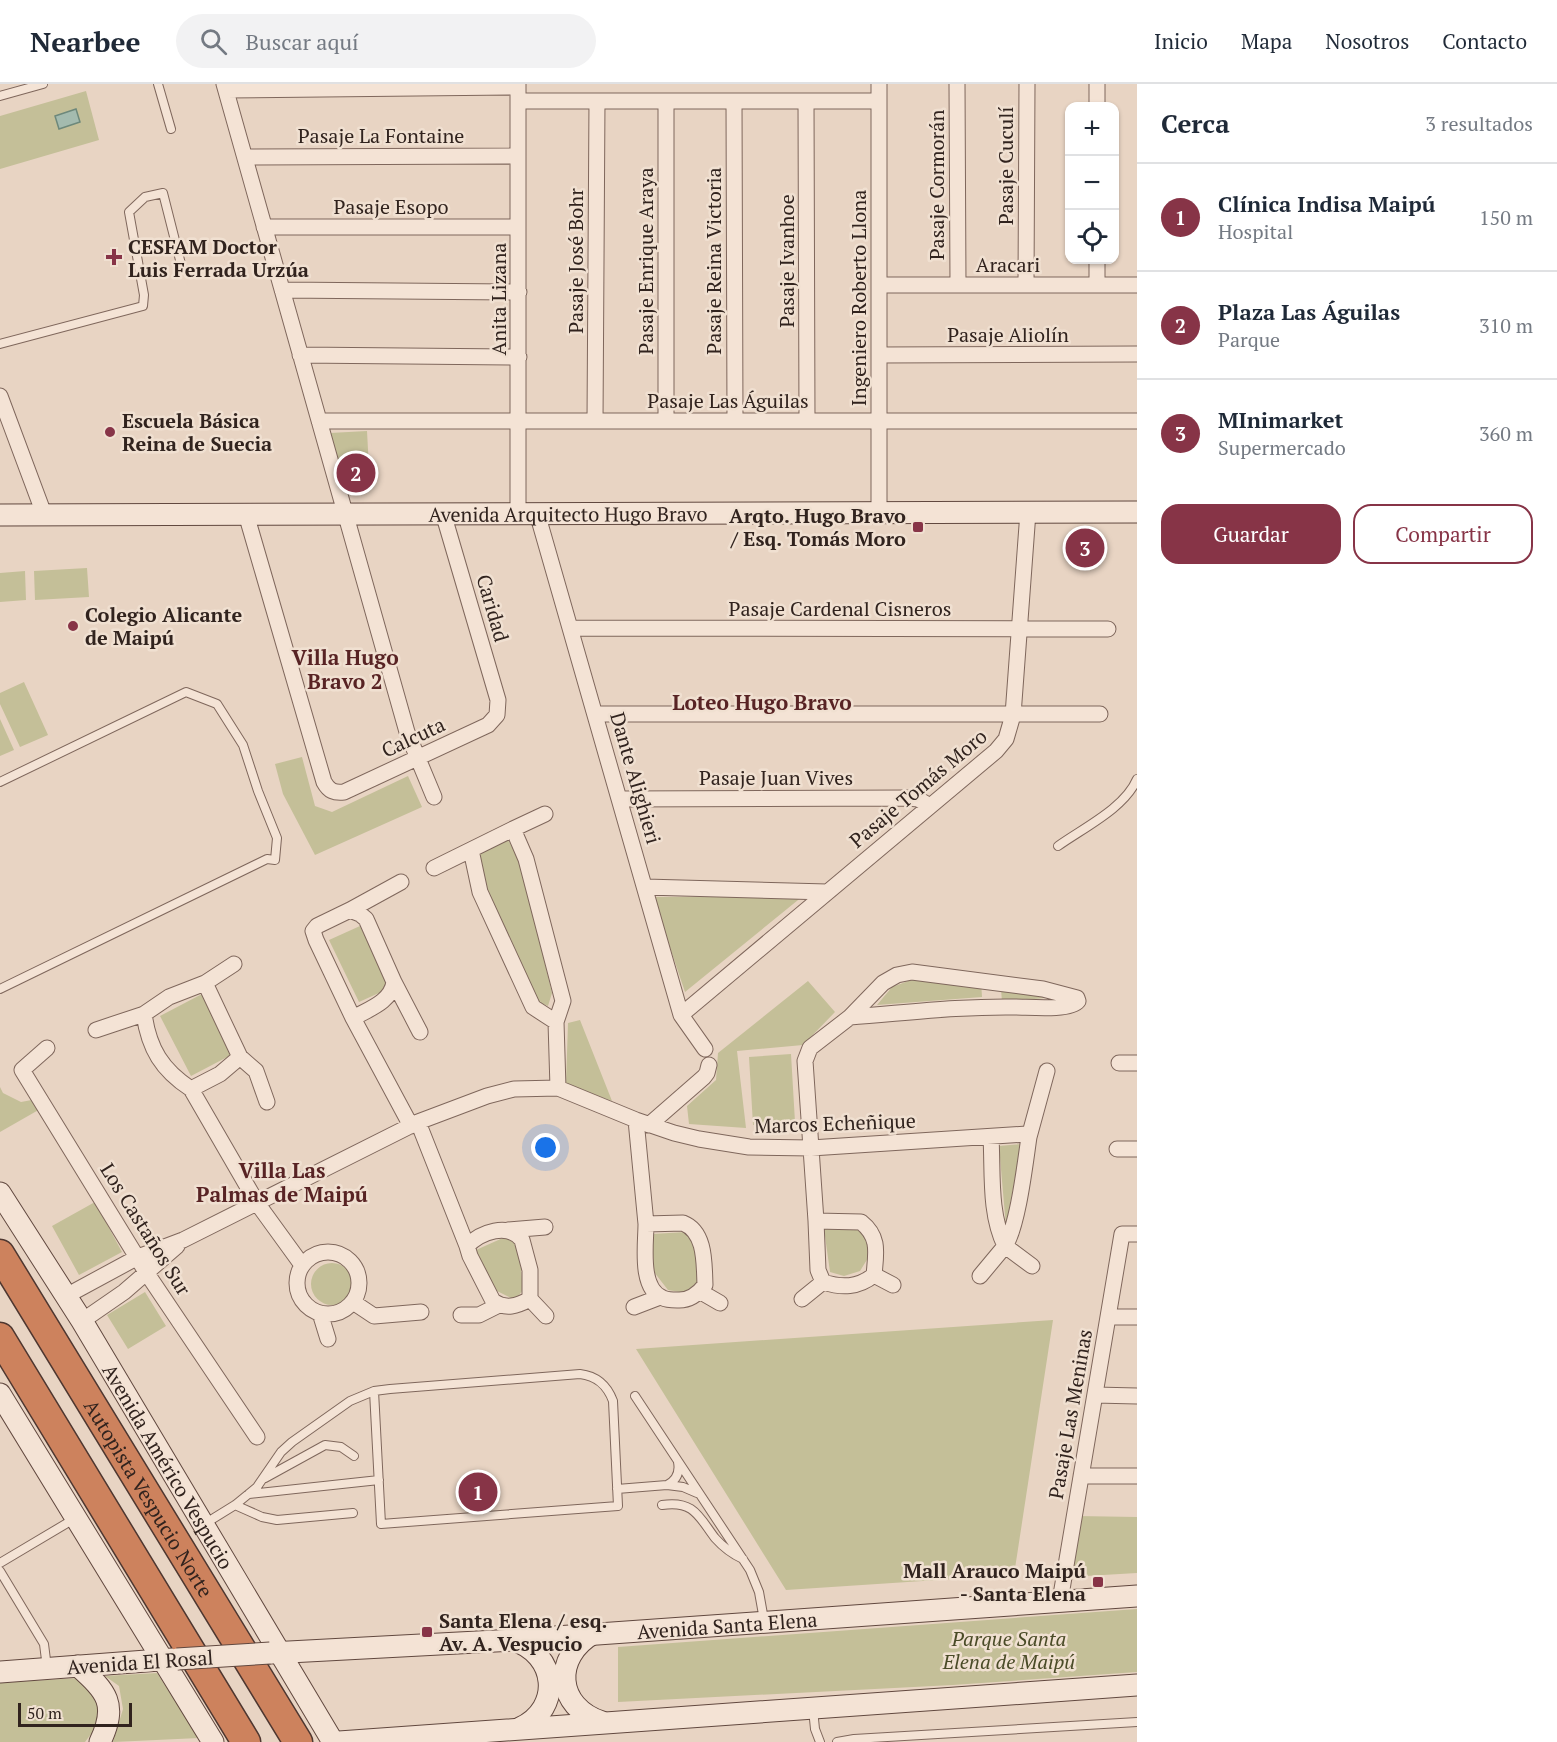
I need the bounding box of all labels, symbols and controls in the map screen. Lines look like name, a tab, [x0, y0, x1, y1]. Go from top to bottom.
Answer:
search box	[176, 14, 596, 68]
text: Nearbee	[30, 23, 140, 60]
icon: search	[197, 25, 230, 58]
text: Buscar aquí	[245, 27, 359, 56]
text: Inicio	[1154, 27, 1208, 55]
text: Mapa	[1241, 27, 1292, 55]
text: Nosotros	[1325, 27, 1409, 55]
text: Contacto	[1442, 27, 1527, 55]
map controls	[1065, 102, 1119, 264]
button: +	[1065, 102, 1119, 156]
text: Cerca	[1161, 106, 1230, 140]
street label: Pasaje Cuculí	[992, 107, 1019, 225]
street label: Pasaje Cormorán	[923, 110, 950, 260]
text: 3 resultados	[1425, 110, 1533, 137]
street label: Pasaje La Fontaine	[298, 122, 464, 149]
button: −	[1065, 156, 1119, 210]
street label: Pasaje Enrique Araya	[632, 167, 659, 355]
street label: Pasaje Reina Victoria	[700, 167, 727, 355]
street label: Pasaje José Bohr	[562, 188, 589, 334]
text: Clínica Indisa Maipú	[1218, 189, 1435, 218]
street label: Ingeniero Roberto Llona	[845, 190, 872, 406]
street label: Pasaje Esopo	[333, 193, 449, 220]
street label: Pasaje Ivanhoe	[773, 194, 800, 328]
text: 1	[1175, 204, 1186, 231]
text: 150 m	[1479, 204, 1533, 231]
button: locate	[1065, 210, 1119, 264]
text: Hospital	[1218, 218, 1293, 245]
place label: CESFAM Doctor Luis Ferrada Urzúa	[128, 233, 309, 283]
street label: Anita Lizana	[485, 243, 512, 355]
marker: CESFAM Doctor Luis Ferrada Urzúa	[105, 248, 123, 266]
street label: Aracari	[976, 251, 1040, 278]
text: Plaza Las Águilas	[1218, 297, 1400, 326]
text: 2	[1175, 312, 1186, 339]
text: 310 m	[1479, 312, 1533, 339]
street label: Pasaje Aliolín	[947, 321, 1069, 348]
text: Parque	[1218, 326, 1280, 353]
street label: Pasaje Las Águilas	[647, 387, 809, 414]
text: MInimarket	[1218, 405, 1343, 434]
place label: Escuela Básica Reina de Suecia	[122, 407, 272, 457]
text: 3	[1175, 420, 1186, 447]
text: 360 m	[1479, 420, 1533, 447]
marker: Escuela Básica Reina de Suecia	[103, 425, 117, 439]
text: Supermercado	[1218, 434, 1346, 461]
pin: 2	[336, 450, 376, 496]
street label: Avenida Arquitecto Hugo Bravo	[428, 500, 708, 527]
place label: Arqto. Hugo Bravo / Esq. Tomás Moro	[729, 502, 906, 552]
button: Guardar	[1161, 504, 1341, 564]
button: Compartir	[1353, 504, 1533, 564]
marker: Arqto. Hugo Bravo / Esq. Tomás Moro	[911, 520, 925, 534]
pin: 3	[1066, 526, 1104, 570]
street label: Caridad	[471, 571, 515, 645]
street label: Pasaje Cardenal Cisneros	[728, 595, 952, 622]
place label: Colegio Alicante de Maipú	[85, 601, 242, 651]
marker: Colegio Alicante de Maipú	[66, 619, 80, 633]
district label: Villa Hugo Bravo 2	[291, 643, 399, 695]
district label: Loteo Hugo Bravo	[672, 688, 852, 716]
street label: Dante Alighieri	[604, 709, 668, 847]
street label: Calcuta	[377, 711, 449, 763]
street label: Pasaje Tomás Moro	[844, 722, 992, 854]
street label: Pasaje Juan Vives	[699, 764, 853, 791]
street label: Marcos Echeñique	[754, 1107, 916, 1139]
your location	[531, 1133, 560, 1162]
district label: Villa Las Palmas de Maipú	[196, 1156, 368, 1208]
street label: Los Castaños Sur	[95, 1158, 198, 1300]
street label: Pasaje Las Meninas	[1042, 1327, 1098, 1501]
street label: Avenida Américo Vespucio	[97, 1358, 240, 1574]
street label: Autopista Vespucio Norte	[78, 1394, 220, 1602]
pin: 1	[458, 1470, 498, 1514]
place label: Mall Arauco Maipú - Santa Elena	[903, 1557, 1087, 1607]
marker: Mall Arauco Maipú - Santa Elena	[1091, 1575, 1105, 1589]
street label: Avenida Santa Elena	[636, 1605, 818, 1645]
place label: Santa Elena / esq. Av. A. Vespucio	[439, 1607, 607, 1657]
marker: Santa Elena / esq. Av. A. Vespucio	[420, 1625, 434, 1639]
park label: Parque Santa Elena de Maipú	[942, 1625, 1075, 1675]
street label: Avenida El Rosal	[66, 1643, 214, 1681]
scale bar	[18, 1700, 132, 1728]
text: 50 m	[27, 1702, 62, 1724]

